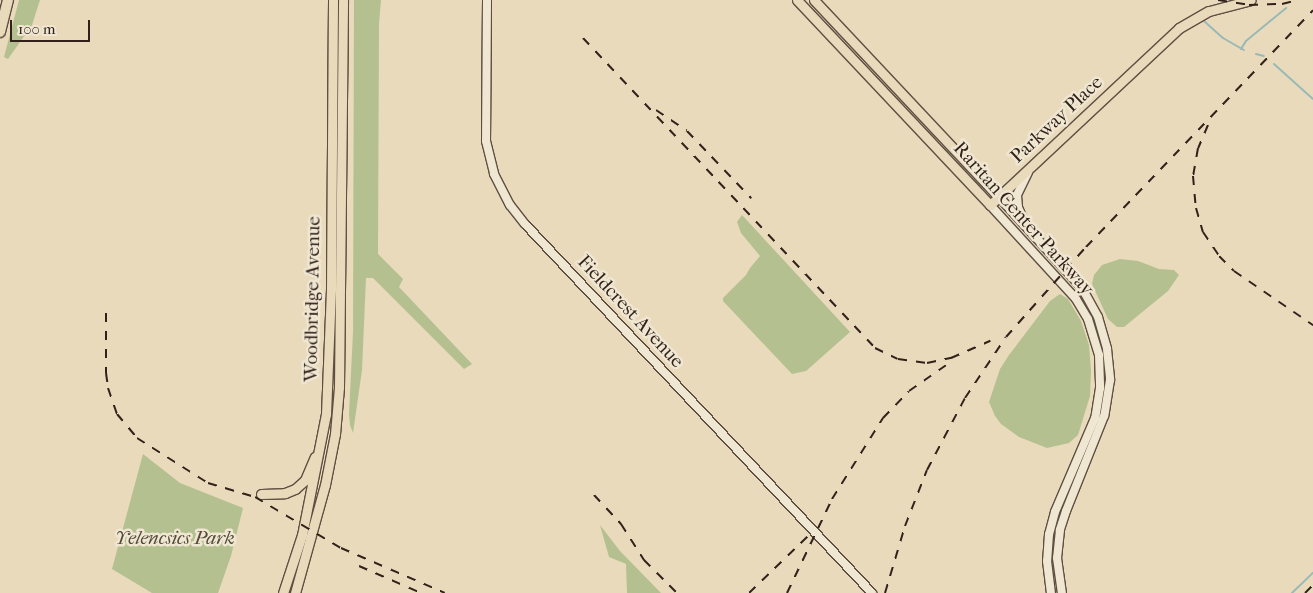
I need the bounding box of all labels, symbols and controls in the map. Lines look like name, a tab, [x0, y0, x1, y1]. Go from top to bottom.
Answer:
scale bar	[12, 10, 92, 42]
text: 100 m	[18, 20, 56, 38]
street label: Parkway Place	[1006, 72, 1108, 168]
street label: Raritan Center Parkway	[948, 137, 1098, 301]
street label: Woodbridge Avenue	[300, 216, 326, 382]
street label: Fieldcrest Avenue	[572, 251, 688, 373]
park label: Yelencsics Park	[115, 528, 235, 550]

